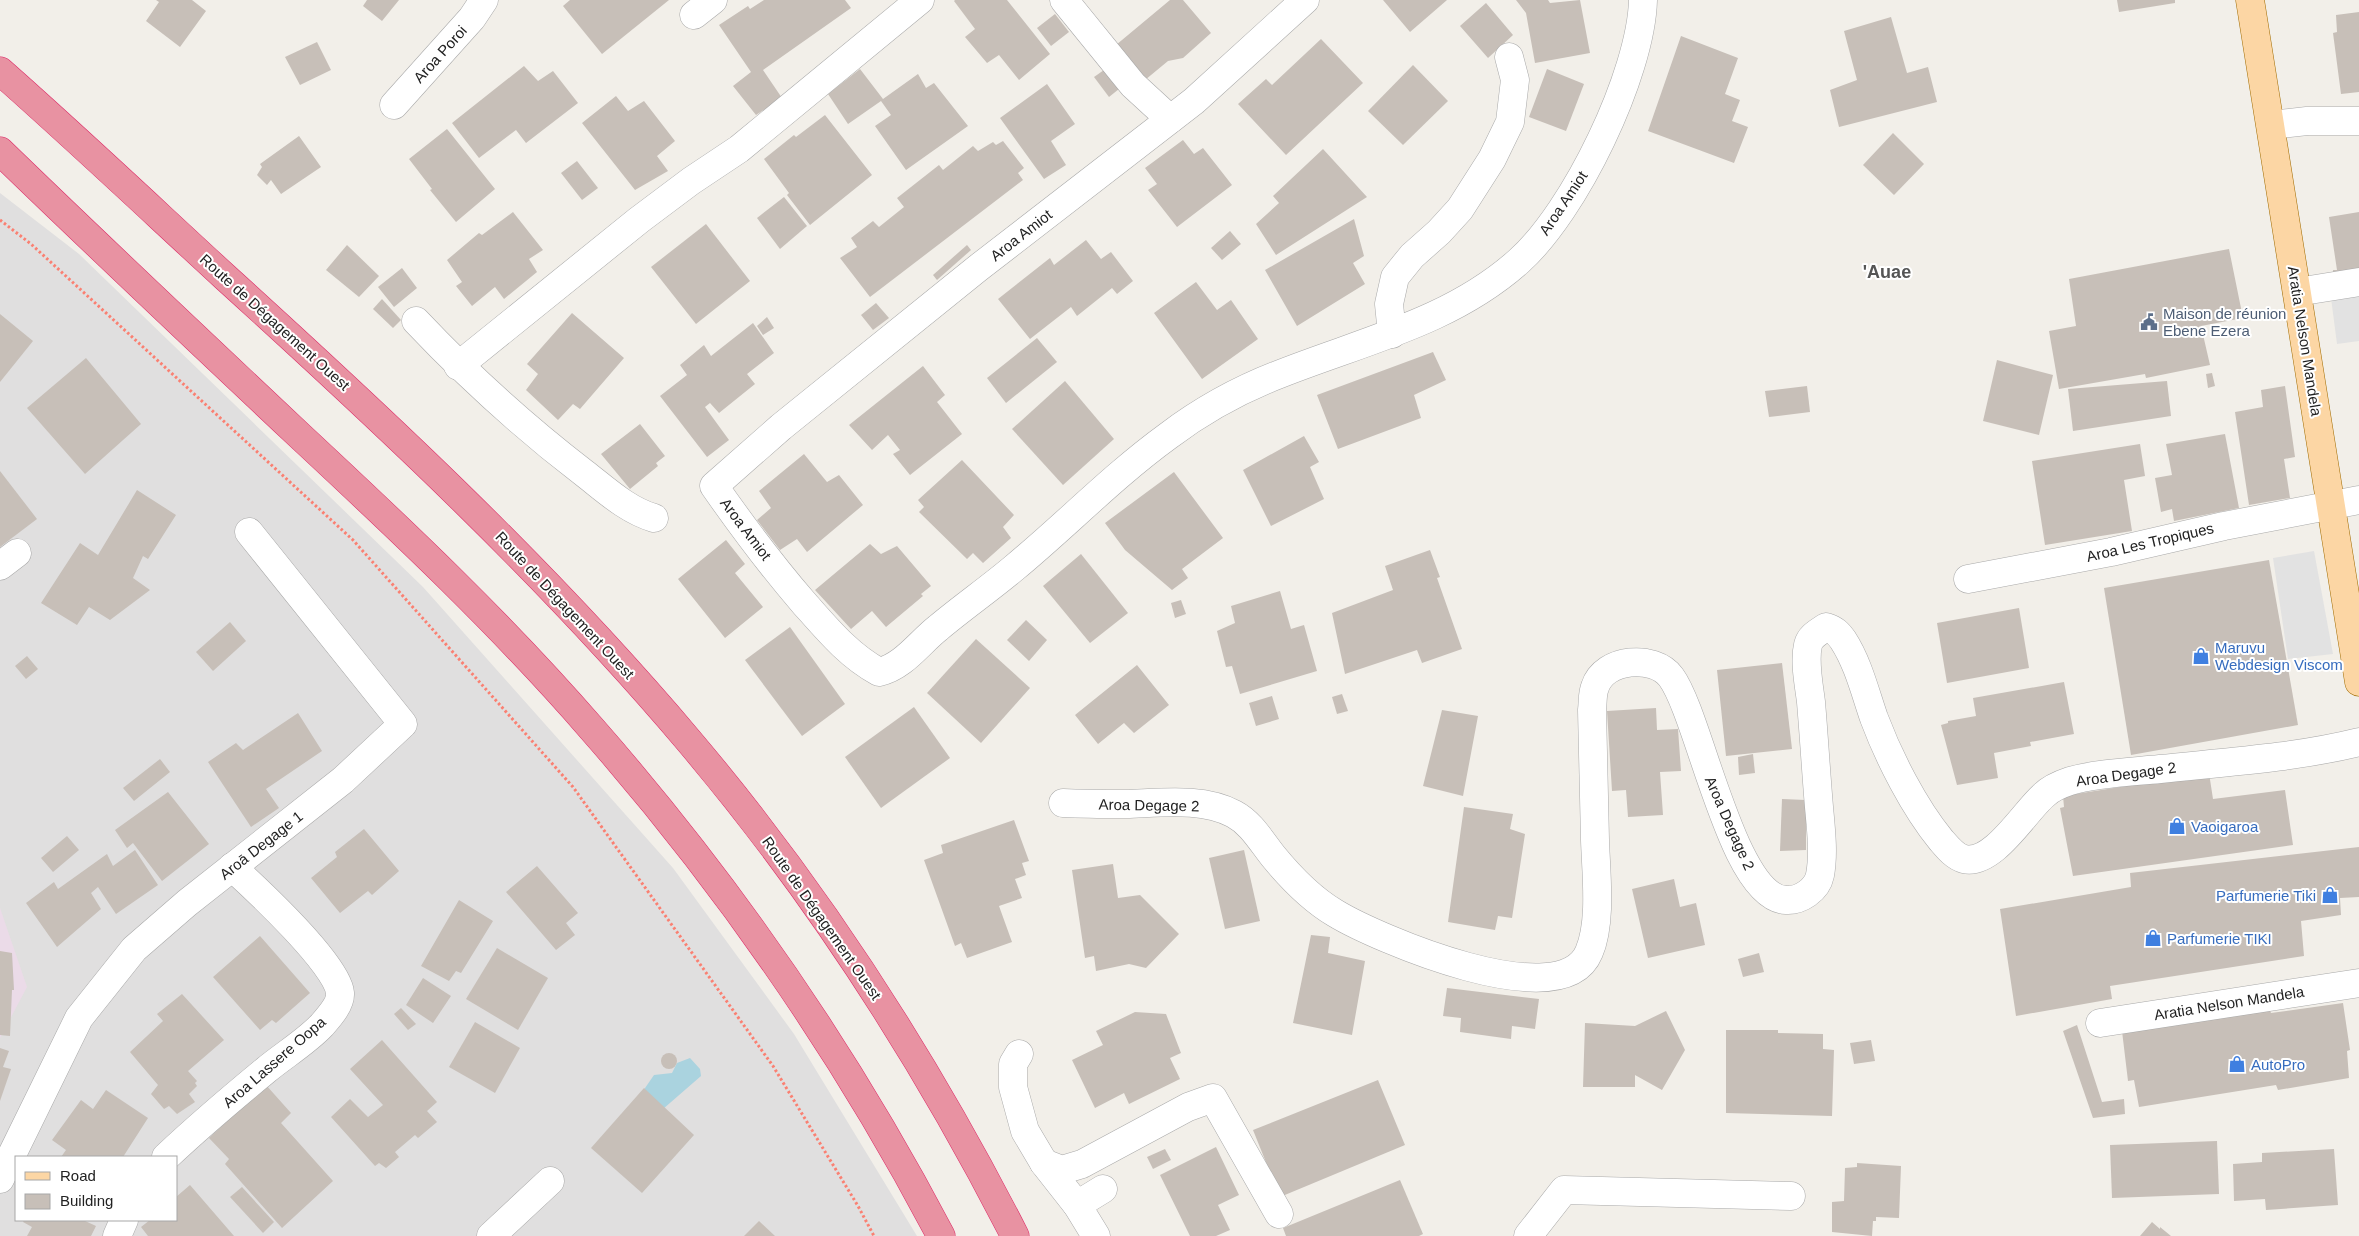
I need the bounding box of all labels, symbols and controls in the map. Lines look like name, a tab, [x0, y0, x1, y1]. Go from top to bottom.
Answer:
street label: Aroa Poroi	[410, 22, 470, 86]
street label: Aroa Amiot	[1535, 167, 1591, 238]
street label: Aroa Amiot	[987, 205, 1056, 264]
street label: Route de Dégagement Ouest	[197, 250, 354, 394]
district label: 'Auae	[1863, 262, 1911, 282]
street label: Aratia Nelson Mandela	[2285, 265, 2325, 418]
place label: Maison de réunion Ebene Ezera	[2163, 305, 2286, 339]
public building icon: Maison de réunion Ebene Ezera	[2139, 312, 2159, 332]
street label: Aroa Amiot	[717, 495, 775, 564]
street label: Aroa Les Tropiques	[2085, 519, 2215, 565]
street label: Route de Dégagement Ouest	[492, 528, 638, 683]
place label: Maruvu Webdesign Viscom	[2215, 639, 2343, 673]
shop icon: Maruvu Webdesign Viscom	[2191, 646, 2211, 666]
street label: Aroa Degage 2	[2075, 759, 2177, 789]
street label: Aroa Degage 2	[1702, 773, 1758, 873]
street label: Aroa Degage 2	[1098, 796, 1200, 814]
street label: Aroā Degage 1	[216, 807, 306, 883]
shop icon: Vaoigaroa	[2167, 816, 2187, 836]
place label: Vaoigaroa	[2191, 818, 2259, 835]
street label: Route de Dégagement Ouest	[759, 833, 885, 1003]
shop icon: Parfumerie Tiki	[2320, 885, 2340, 905]
place label: Parfumerie Tiki	[2216, 887, 2316, 904]
shop icon: Parfumerie TIKI	[2143, 928, 2163, 948]
place label: Parfumerie TIKI	[2167, 930, 2272, 947]
street label: Aratia Nelson Mandela	[2153, 983, 2306, 1023]
street label: Aroa Lassere Oopa	[219, 1012, 329, 1111]
shop icon: AutoPro	[2227, 1054, 2247, 1074]
place label: AutoPro	[2251, 1056, 2305, 1073]
legend	[15, 1156, 178, 1221]
text: Road	[60, 1167, 96, 1184]
text: Building	[60, 1192, 113, 1209]

